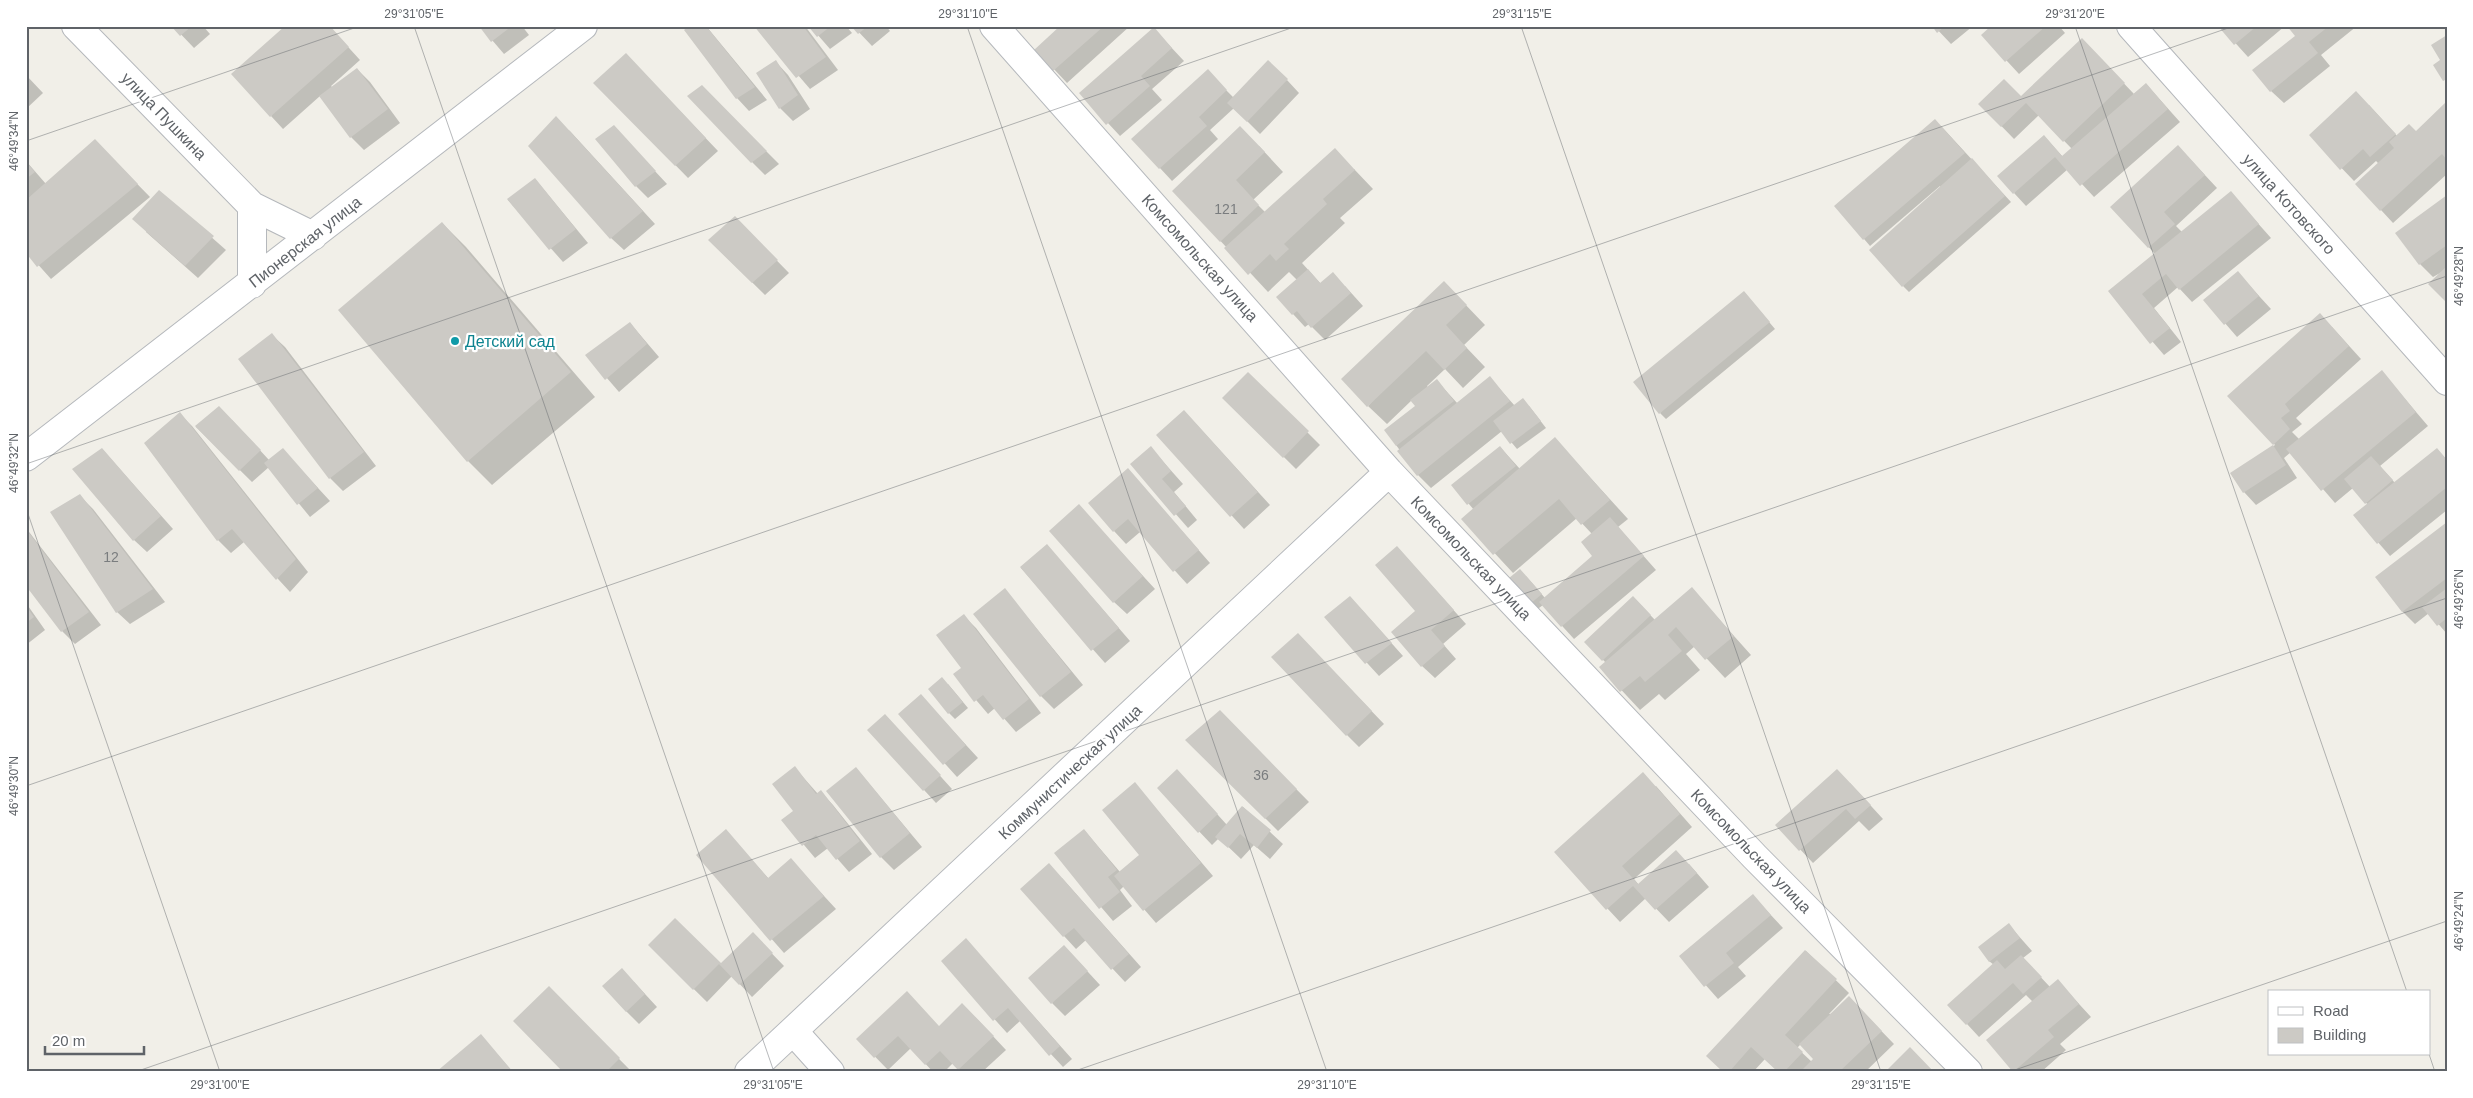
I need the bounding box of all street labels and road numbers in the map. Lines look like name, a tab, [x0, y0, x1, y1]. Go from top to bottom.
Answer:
street label: улица Пушкина	[118, 69, 210, 163]
street label: улица Котовского	[2239, 150, 2339, 258]
street label: Комсомольская улица	[1139, 191, 1262, 325]
street label: Пионерская улица	[246, 193, 364, 291]
street label: Комсомольская улица	[1408, 493, 1534, 623]
street label: Коммунистическая улица	[995, 701, 1145, 843]
street label: Комсомольская улица	[1688, 786, 1814, 916]

